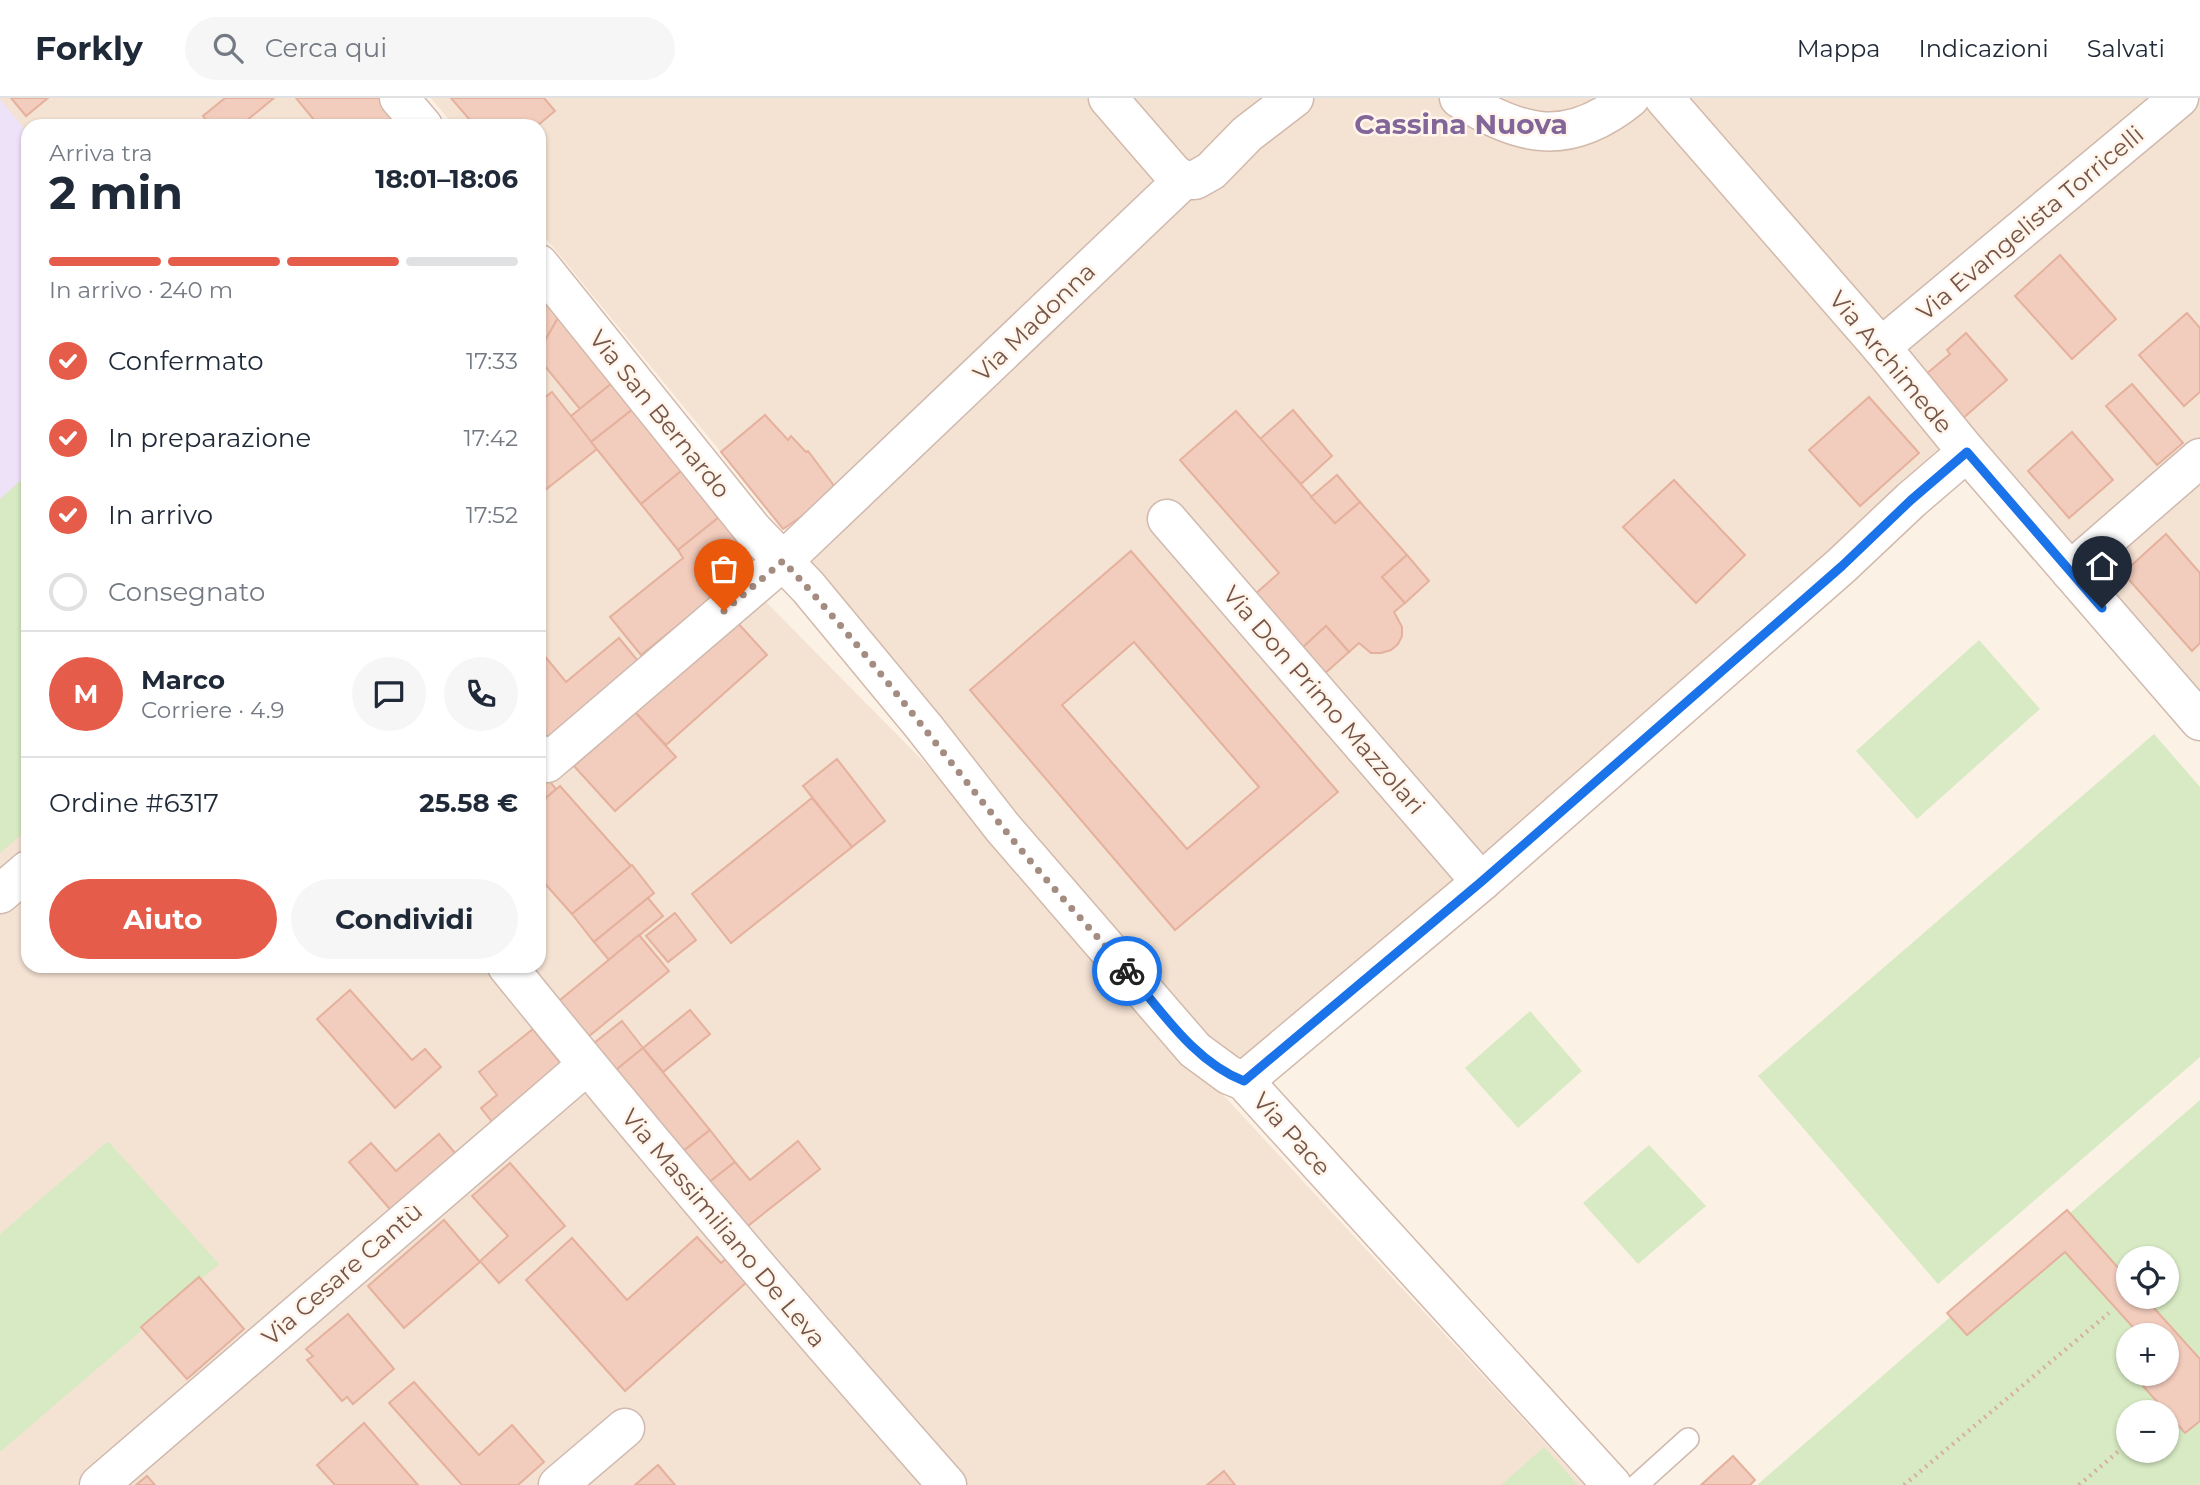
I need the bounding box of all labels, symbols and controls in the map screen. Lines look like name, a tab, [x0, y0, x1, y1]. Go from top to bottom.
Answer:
search box	[185, 17, 675, 80]
text: Forkly	[35, 28, 143, 68]
icon: search	[209, 29, 247, 67]
text: Cerca qui	[265, 32, 387, 64]
text: Mappa	[1797, 34, 1880, 63]
text: Indicazioni	[1918, 34, 2049, 63]
text: Salvati	[2087, 34, 2165, 63]
district label: Cassina Nuova	[1354, 107, 1568, 141]
street label: Via Evangelista Torricelli	[1911, 120, 2149, 326]
text: Arriva tra	[49, 139, 153, 167]
text: 18:01–18:06	[375, 163, 518, 195]
text: 2 min	[49, 164, 183, 221]
street label: Via Madonna	[967, 257, 1101, 387]
text: In arrivo · 240 m	[49, 276, 233, 304]
street label: Via Archimede	[1823, 285, 1959, 439]
street label: Via San Bernardo	[583, 324, 737, 504]
icon: check	[49, 342, 87, 380]
text: Confermato	[108, 345, 264, 377]
text: 17:33	[466, 347, 518, 375]
icon: check	[49, 419, 87, 457]
text: In preparazione	[108, 422, 311, 454]
text: 17:42	[464, 424, 518, 452]
icon: check	[49, 496, 87, 534]
text: In arrivo	[108, 499, 213, 531]
text: 17:52	[466, 501, 518, 529]
pin	[2072, 536, 2132, 608]
pin	[694, 539, 754, 611]
icon: home	[2083, 547, 2121, 585]
icon: bag	[705, 550, 743, 588]
text: Consegnato	[108, 576, 265, 608]
street label: Via Don Primo Mazzolari	[1217, 580, 1431, 820]
button: chat	[352, 657, 426, 731]
button: phone	[444, 657, 518, 731]
text: Marco	[141, 664, 225, 696]
text: M	[74, 678, 98, 710]
text: Corriere · 4.9	[141, 696, 285, 724]
text: Ordine #6317	[49, 787, 219, 819]
text: 25.58 €	[419, 787, 518, 819]
button: Aiuto	[49, 879, 277, 959]
button: Condividi	[291, 879, 518, 959]
courier	[1092, 936, 1162, 1006]
icon: bike	[1108, 952, 1146, 990]
street label: Via Pace	[1247, 1086, 1337, 1182]
street label: Via Massimiliano De Leva	[616, 1103, 832, 1353]
street label: Via Cesare Cantù	[256, 1196, 428, 1352]
map controls	[2116, 1246, 2179, 1463]
button: locate	[2116, 1246, 2179, 1309]
button: +	[2116, 1323, 2179, 1386]
button: −	[2116, 1400, 2179, 1463]

